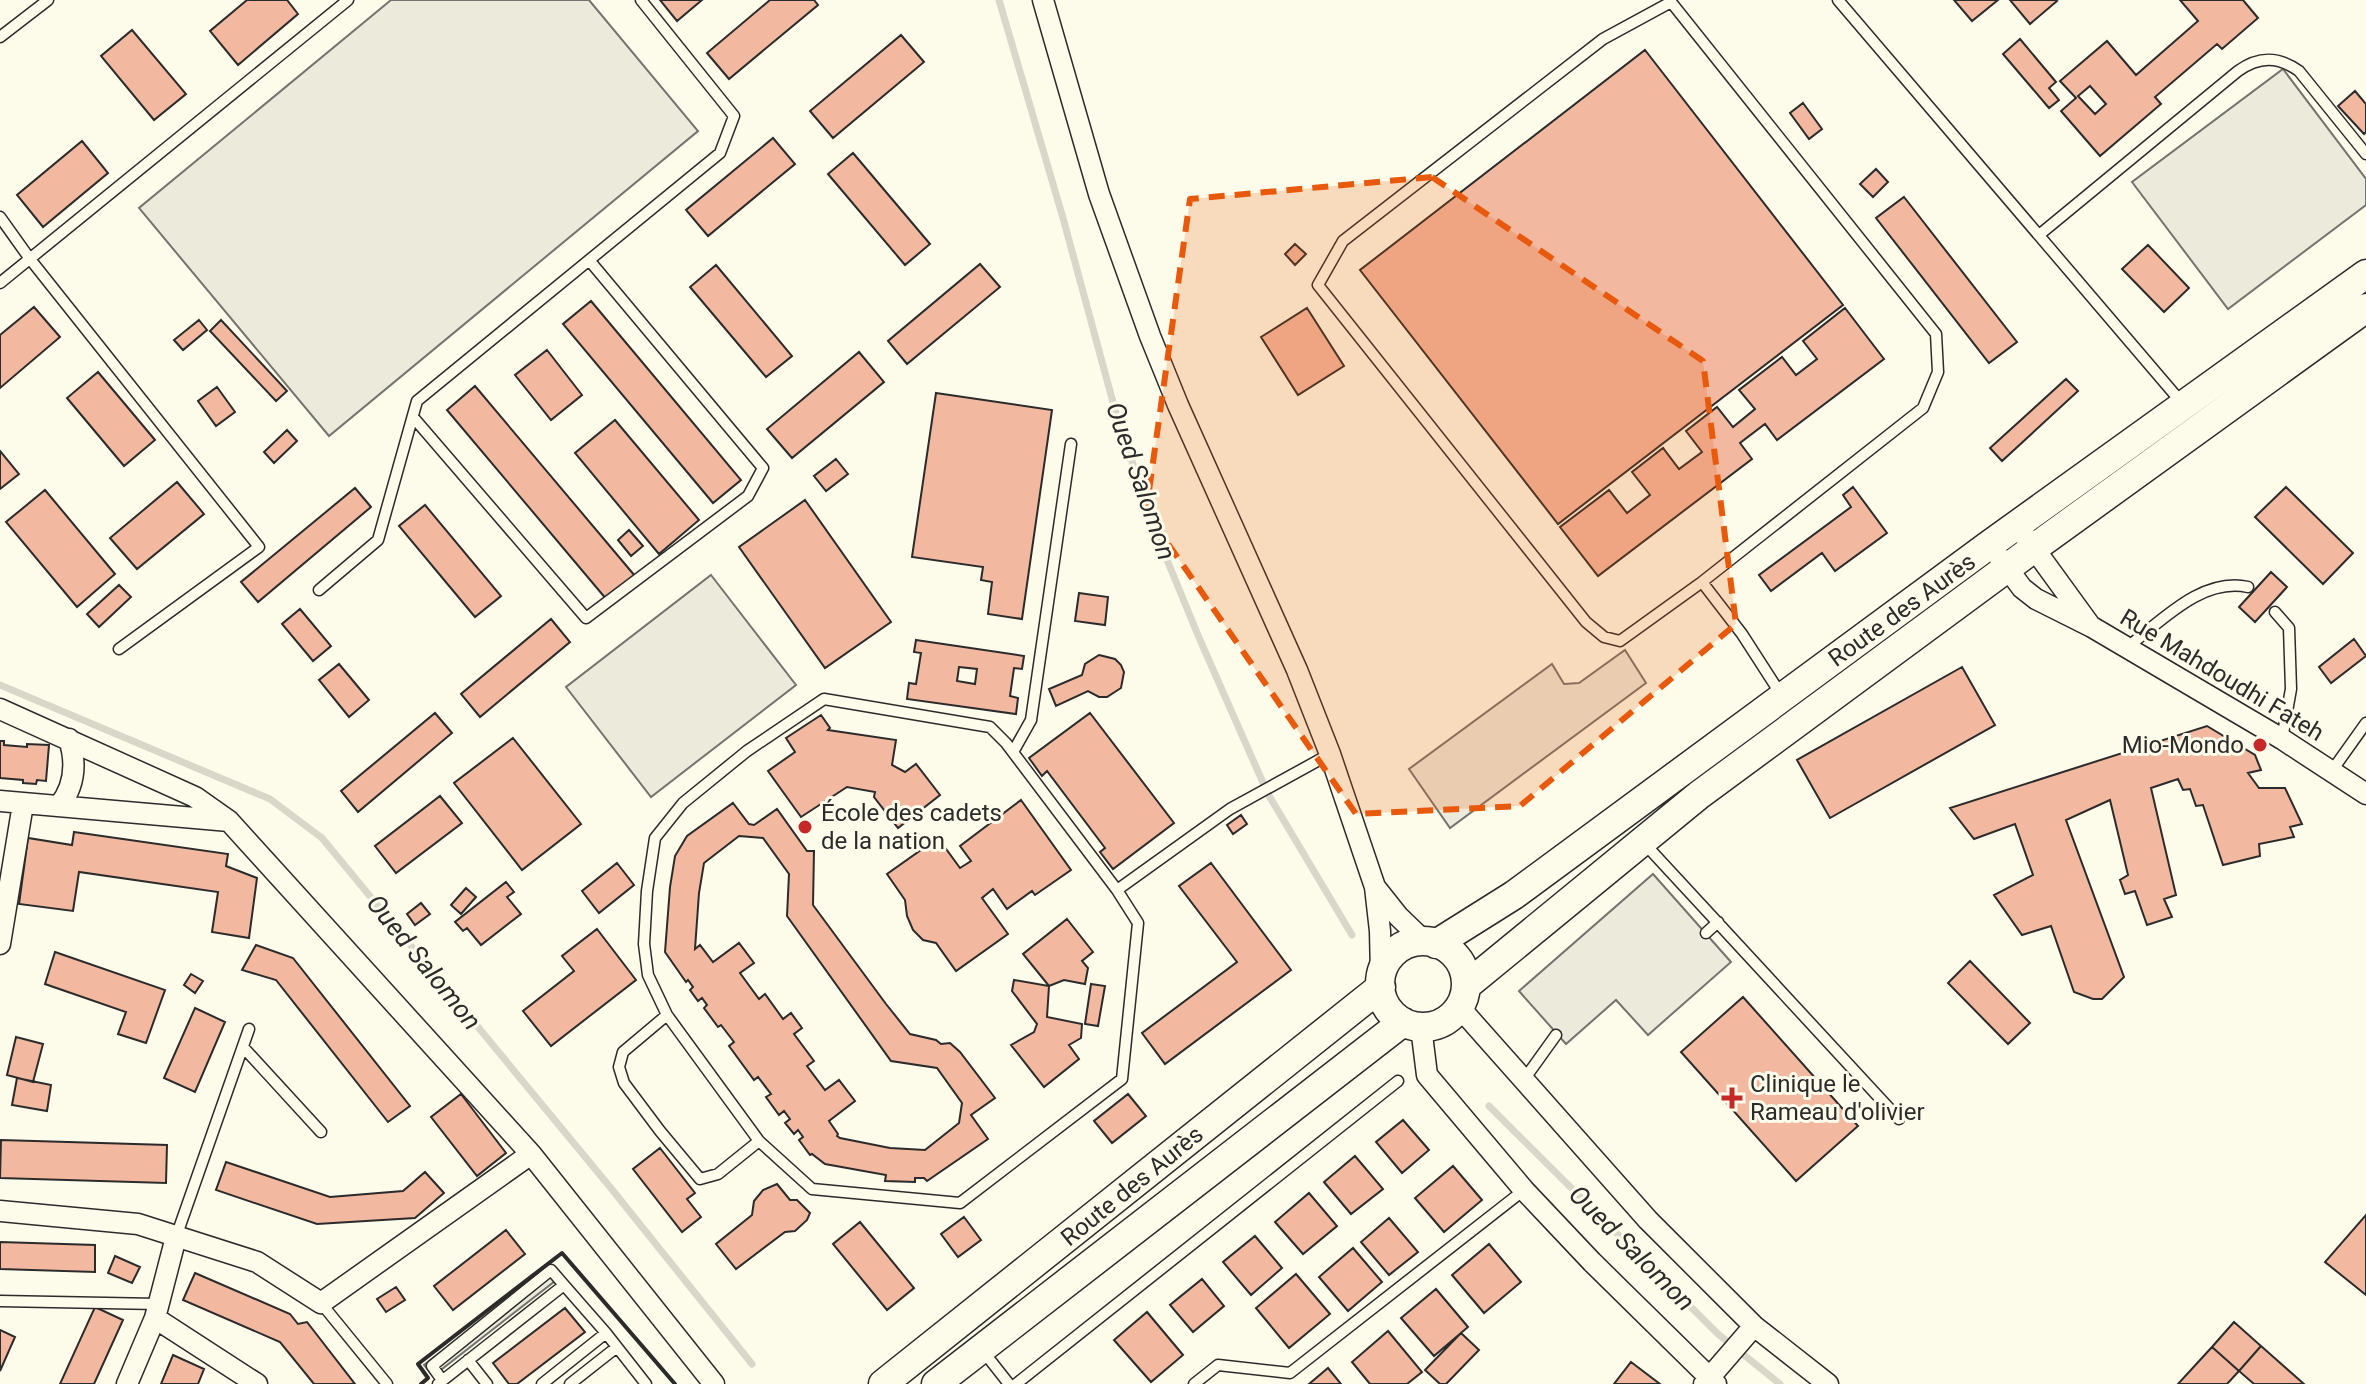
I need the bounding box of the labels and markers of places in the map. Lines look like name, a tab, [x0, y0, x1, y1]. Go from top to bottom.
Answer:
place label: Mio-Mondo	[2122, 731, 2244, 759]
marker: Mio-Mondo	[2251, 736, 2269, 754]
place label: École des cadets de la nation	[821, 799, 1002, 855]
marker: École des cadets de la nation	[796, 818, 814, 836]
place label: Clinique le Rameau d'olivier	[1750, 1070, 1925, 1126]
marker: Clinique le Rameau d'olivier	[1721, 1087, 1743, 1109]

